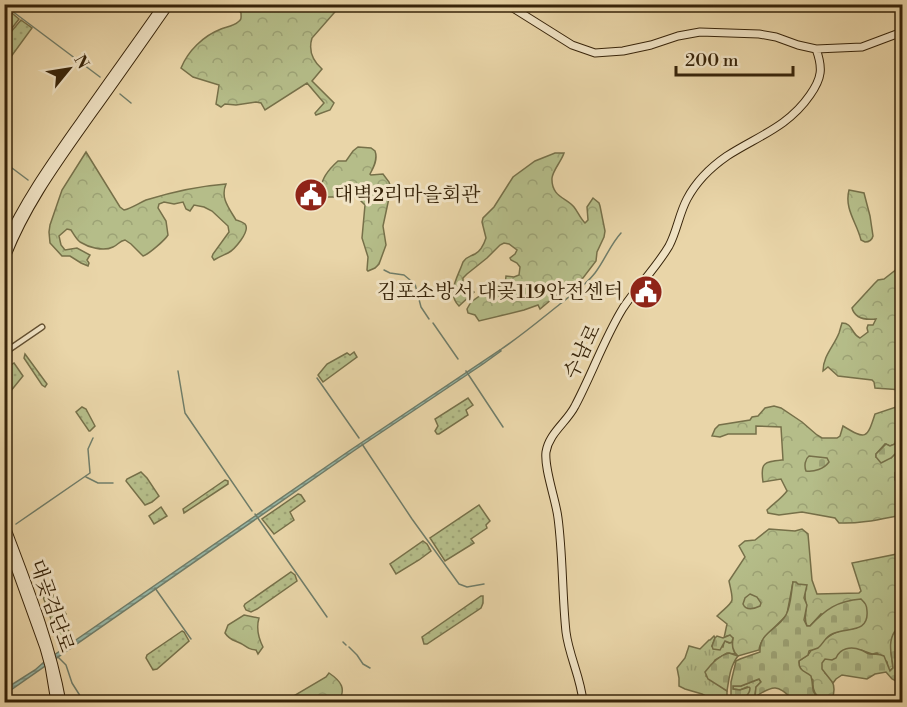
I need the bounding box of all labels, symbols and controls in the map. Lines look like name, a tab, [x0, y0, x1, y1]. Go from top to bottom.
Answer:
north arrow	[39, 39, 99, 99]
scale bar	[676, 39, 793, 77]
text: 200 m	[685, 49, 739, 72]
text: N	[69, 52, 93, 73]
public building icon: 대벽2리마을회관	[293, 177, 329, 213]
place label: 대벽2리마을회관	[334, 183, 481, 208]
public building icon: 김포소방서 대곶119안전센터	[628, 274, 664, 310]
place label: 김포소방서 대곶119안전센터	[377, 280, 623, 305]
street label: 수남로	[559, 320, 607, 384]
street label: 대곶검단로	[23, 556, 79, 656]

